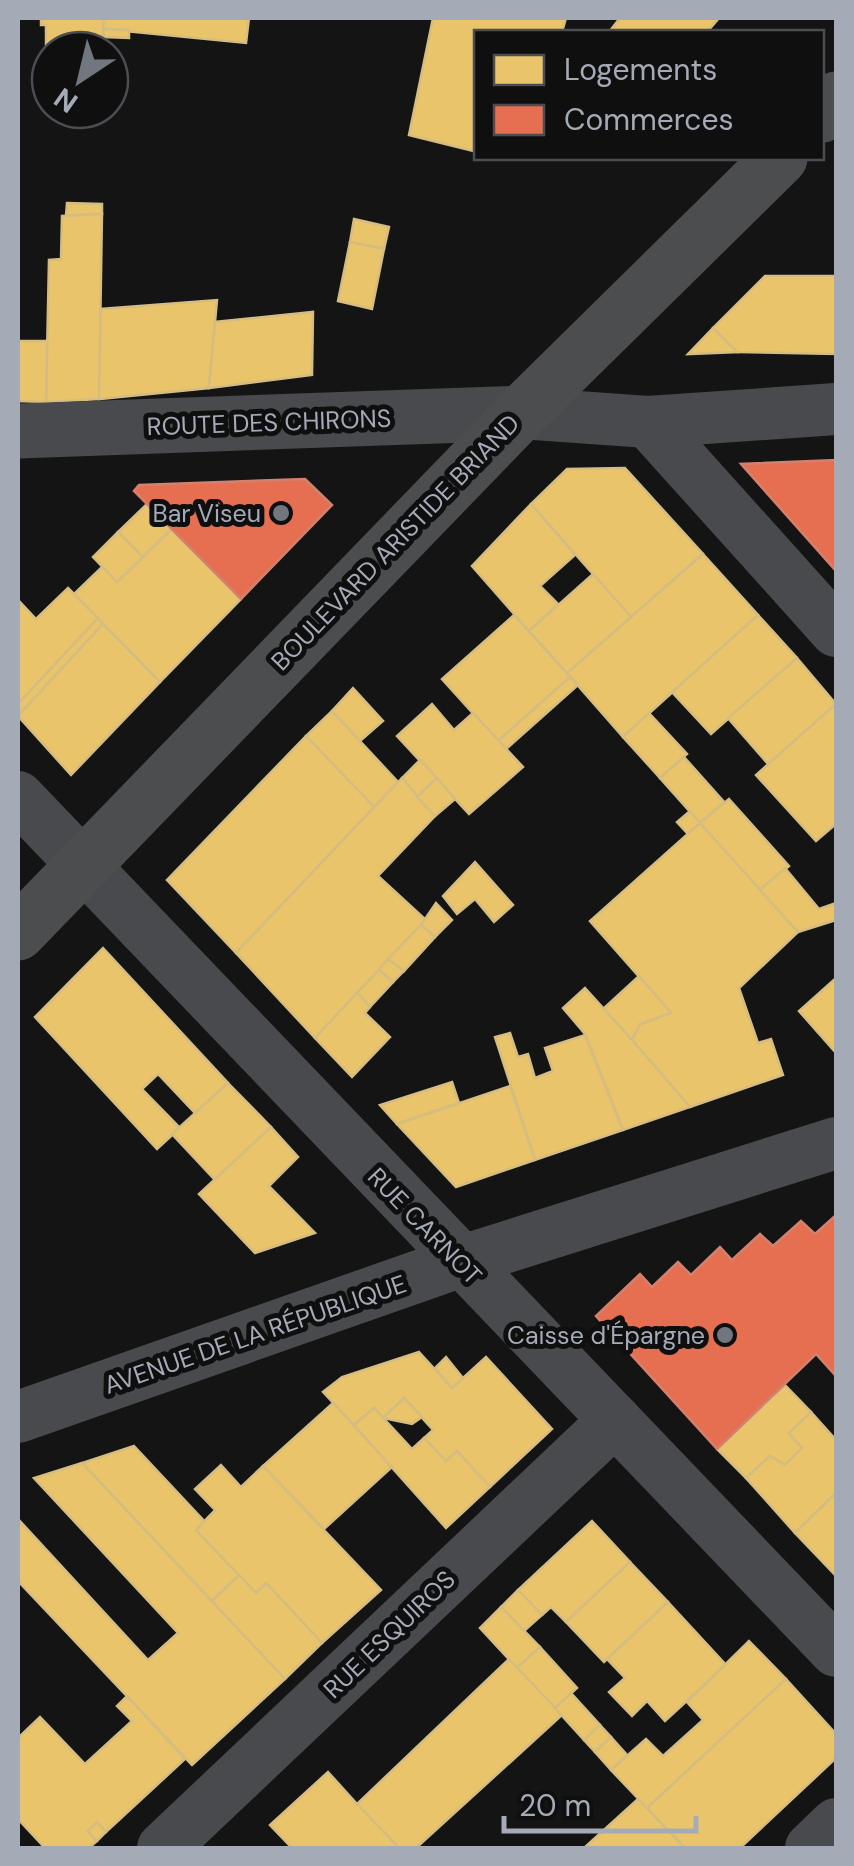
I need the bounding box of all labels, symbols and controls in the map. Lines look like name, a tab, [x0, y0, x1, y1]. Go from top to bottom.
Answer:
north arrow	[30, 30, 130, 130]
legend	[474, 30, 824, 160]
text: Logements	[564, 50, 717, 89]
text: N	[47, 79, 85, 121]
text: Commerces	[564, 100, 734, 139]
street label: ROUTE DES CHIRONS	[146, 402, 392, 443]
street label: BOULEVARD ARISTIDE BRIAND	[264, 407, 527, 677]
place label: Bar Viseu	[153, 497, 261, 530]
marker: Bar Viseu	[270, 502, 292, 524]
street label: RUE CARNOT	[360, 1161, 489, 1292]
street label: AVENUE DE LA RÉPUBLIQUE	[100, 1267, 411, 1402]
place label: Caisse d'Épargne	[507, 1319, 705, 1352]
marker: Caisse d'Épargne	[714, 1324, 736, 1346]
street label: RUE ESQUIROS	[316, 1563, 462, 1706]
scale bar	[504, 1771, 696, 1833]
text: 20 m	[519, 1786, 591, 1825]

